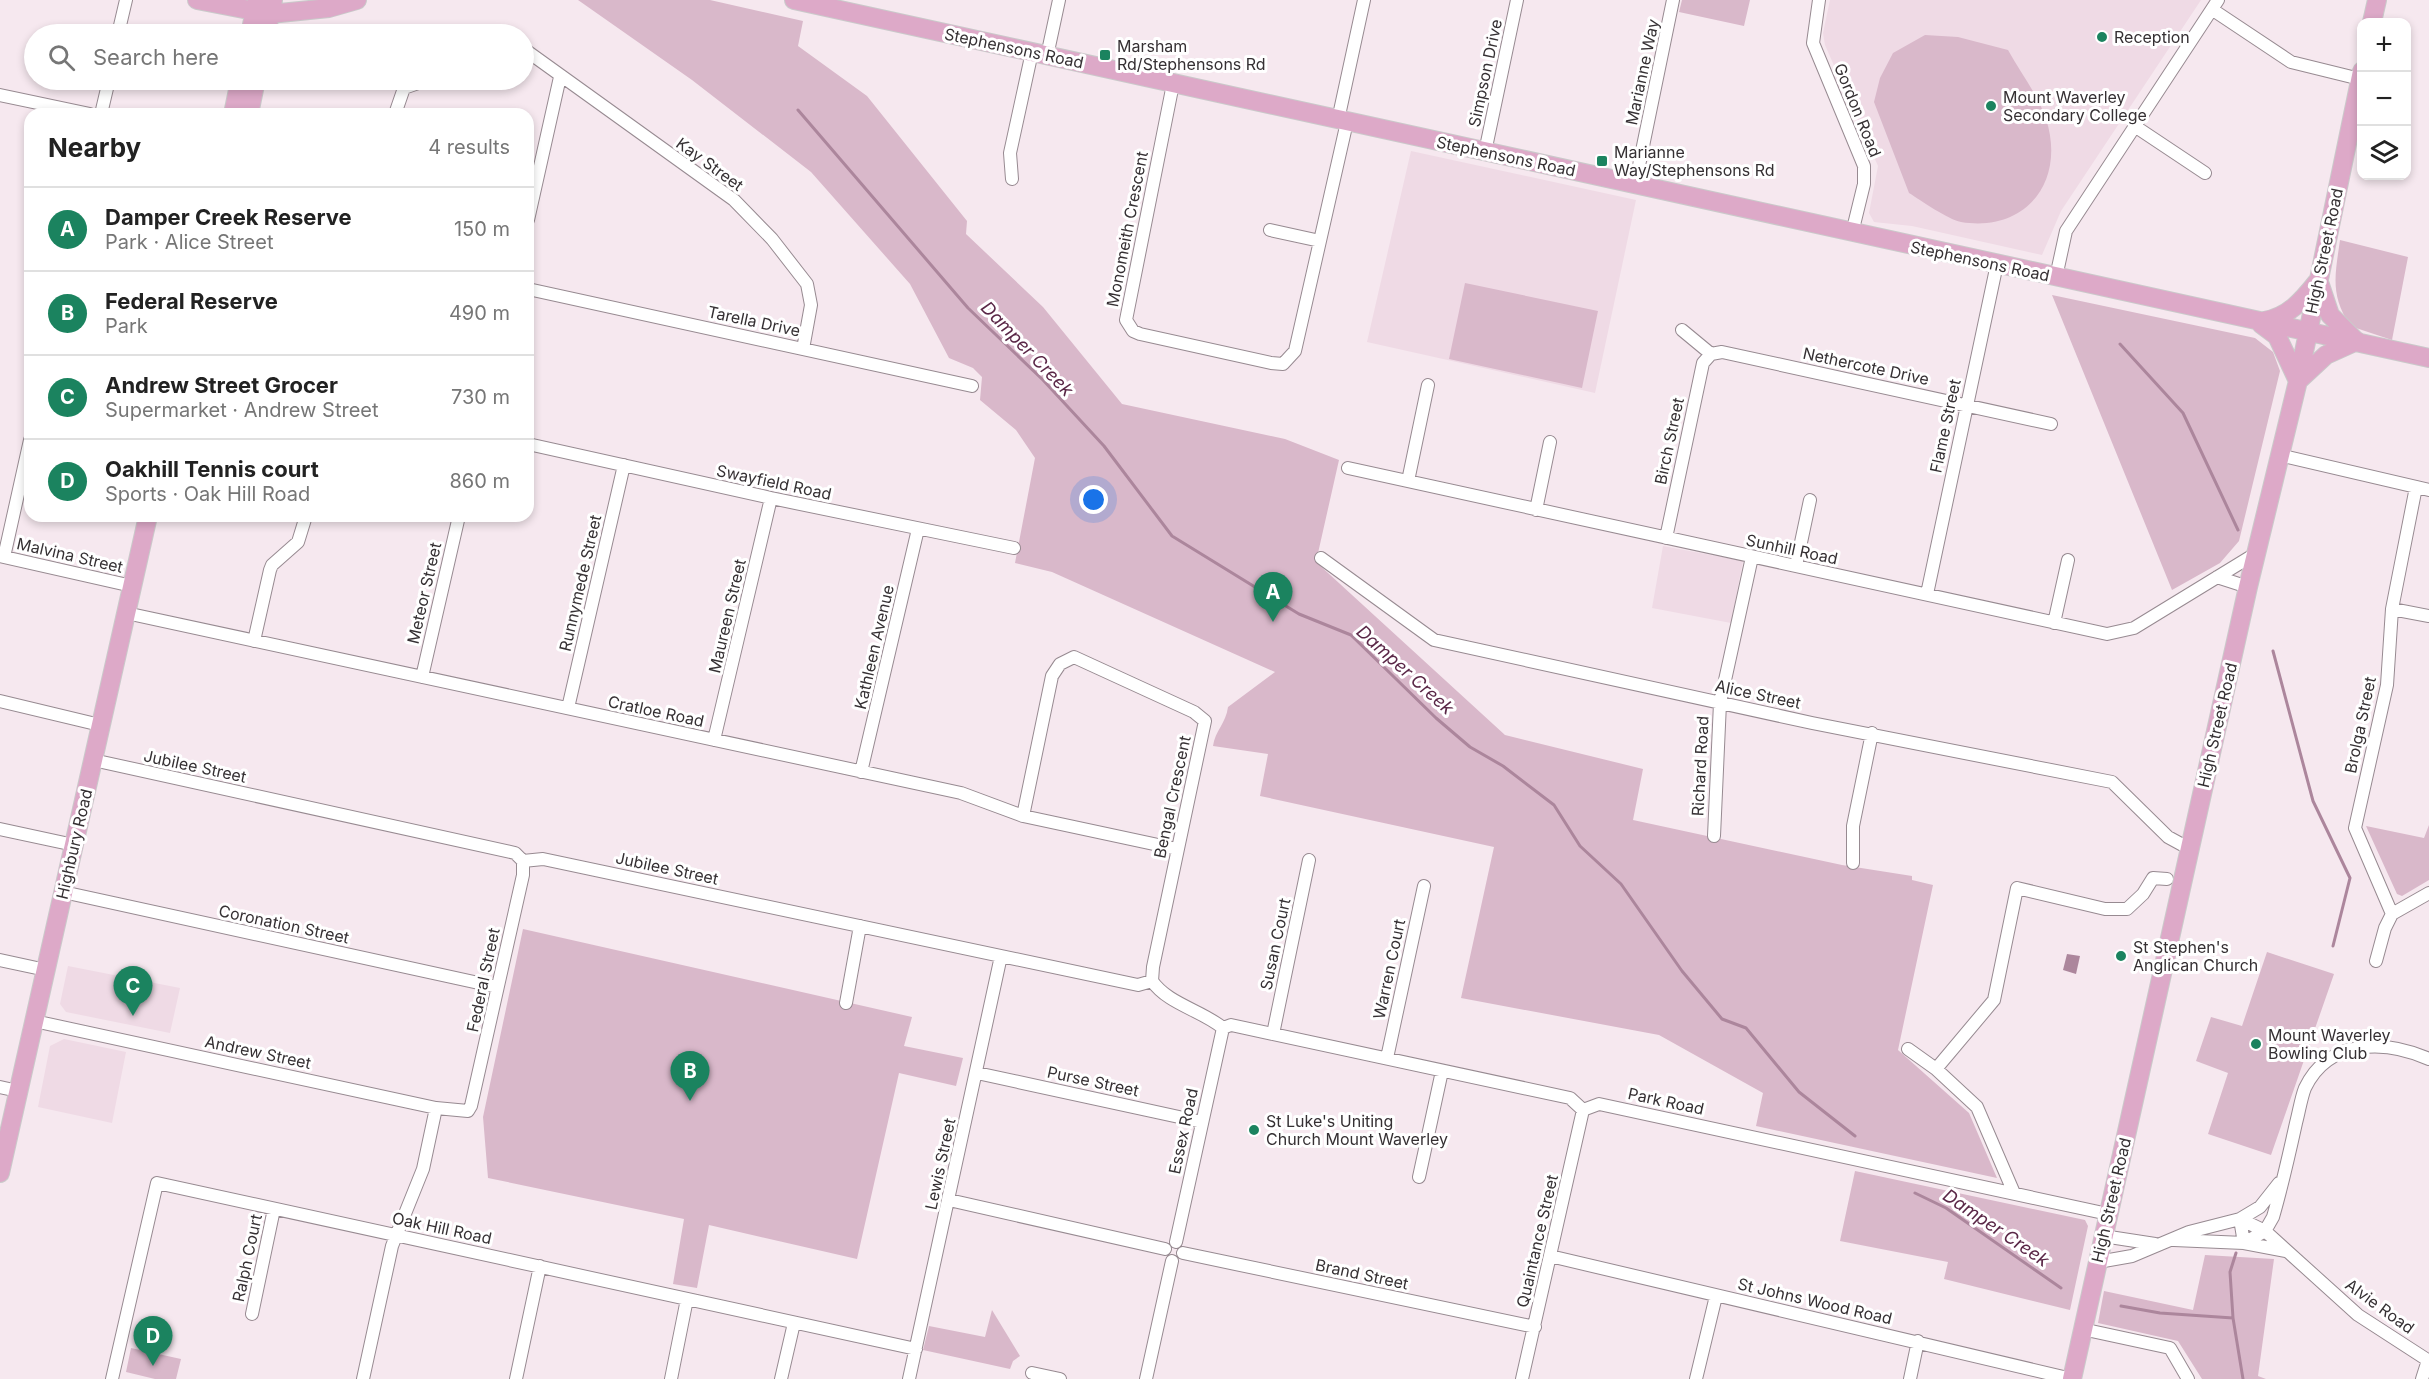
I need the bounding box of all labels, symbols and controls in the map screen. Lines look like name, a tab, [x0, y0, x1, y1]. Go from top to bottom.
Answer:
street label: Simpson Drive	[1464, 17, 1506, 129]
street label: Marianne Way	[1621, 17, 1663, 127]
map controls	[2357, 18, 2411, 180]
button: +	[2357, 18, 2411, 72]
street label: Stephensons Road	[943, 23, 1085, 73]
search box	[24, 24, 534, 90]
place label: Reception	[2114, 27, 2190, 47]
marker: Reception	[2095, 30, 2109, 44]
place label: Marsham Rd/Stephensons Rd	[1117, 36, 1266, 74]
icon: search	[45, 41, 78, 74]
text: Search here	[93, 44, 219, 70]
marker: Marsham Rd/Stephensons Rd	[1098, 48, 1112, 62]
street label: Gordon Road	[1830, 60, 1886, 160]
button: −	[2357, 72, 2411, 126]
place label: Mount Waverley Secondary College	[2003, 87, 2147, 125]
marker: Mount Waverley Secondary College	[1984, 99, 1998, 113]
button: layers	[2357, 126, 2411, 180]
street label: Stephensons Road	[1435, 131, 1577, 181]
text: Nearby	[48, 132, 141, 163]
street label: Kay Street	[673, 133, 747, 195]
text: 4 results	[428, 135, 510, 159]
place label: Marianne Way/Stephensons Rd	[1614, 142, 1775, 180]
street label: Monomeith Crescent	[1102, 150, 1152, 308]
marker: Marianne Way/Stephensons Rd	[1595, 154, 1609, 168]
street label: High Street Road	[2301, 186, 2347, 316]
text: Damper Creek Reserve	[105, 204, 352, 230]
text: A	[60, 217, 75, 241]
text: 150 m	[454, 217, 510, 241]
text: Park · Alice Street	[105, 230, 273, 254]
street label: Stephensons Road	[1909, 236, 2051, 286]
text: Federal Reserve	[105, 288, 278, 314]
water label: Damper Creek	[977, 297, 1079, 401]
text: B	[61, 301, 74, 325]
text: 490 m	[449, 301, 510, 325]
street label: Tarella Drive	[706, 301, 802, 341]
text: Park	[105, 314, 148, 338]
street label: Nethercote Drive	[1801, 343, 1931, 389]
text: Andrew Street Grocer	[105, 372, 338, 398]
street label: Flame Street	[1925, 377, 1965, 475]
text: C	[60, 385, 75, 409]
text: 730 m	[451, 385, 510, 409]
street label: Birch Street	[1650, 396, 1688, 486]
text: Supermarket · Andrew Street	[105, 398, 379, 422]
text: Oakhill Tennis court	[105, 456, 319, 482]
street label: Swayfield Road	[715, 460, 833, 504]
text: D	[60, 469, 75, 493]
text: 860 m	[449, 469, 510, 493]
text: Sports · Oak Hill Road	[105, 482, 310, 506]
your location	[1079, 485, 1108, 514]
street label: Runnymede Street	[555, 513, 605, 653]
street label: Sunhill Road	[1744, 530, 1840, 568]
street label: Malvina Street	[15, 533, 125, 577]
street label: Meteor Street	[403, 540, 445, 646]
street label: Maureen Street	[704, 557, 750, 675]
pin: A	[1254, 572, 1292, 622]
street label: Kathleen Avenue	[850, 583, 898, 711]
water label: Damper Creek	[1353, 621, 1459, 719]
street label: High Street Road	[2193, 660, 2241, 790]
street label: Alice Street	[1713, 675, 1803, 713]
street label: Brolga Street	[2340, 675, 2380, 775]
street label: Cratloe Road	[606, 691, 706, 731]
street label: Richard Road	[1687, 715, 1713, 817]
street label: Bengal Crescent	[1149, 734, 1195, 860]
street label: Jubilee Street	[142, 745, 248, 787]
street label: Highbury Road	[52, 787, 96, 901]
street label: Jubilee Street	[614, 847, 720, 889]
street label: Susan Court	[1256, 896, 1294, 992]
street label: Coronation Street	[217, 900, 351, 948]
street label: Warren Court	[1369, 917, 1409, 1021]
street label: Federal Street	[462, 926, 504, 1034]
place label: St Stephen's Anglican Church	[2133, 937, 2258, 975]
marker: St Stephen's Anglican Church	[2114, 949, 2128, 963]
pin: C	[114, 966, 152, 1016]
place label: Mount Waverley Bowling Club	[2268, 1025, 2391, 1063]
street label: Andrew Street	[203, 1031, 313, 1073]
marker: Mount Waverley Bowling Club	[2249, 1037, 2263, 1051]
pin: B	[670, 1052, 710, 1101]
street label: Purse Street	[1045, 1062, 1141, 1100]
street label: Park Road	[1626, 1083, 1706, 1119]
street label: Essex Road	[1164, 1086, 1202, 1176]
place label: St Luke's Uniting Church Mount Waverley	[1266, 1111, 1448, 1149]
street label: Lewis Street	[921, 1116, 959, 1212]
marker: St Luke's Uniting Church Mount Waverley	[1247, 1123, 1261, 1137]
street label: High Street Road	[2087, 1135, 2135, 1265]
street label: Quaintance Street	[1512, 1173, 1562, 1309]
water label: Damper Creek	[1939, 1184, 2054, 1271]
street label: Oak Hill Road	[390, 1208, 494, 1248]
street label: Ralph Court	[228, 1212, 266, 1304]
street label: Brand Street	[1314, 1254, 1410, 1294]
street label: St Johns Wood Road	[1736, 1274, 1894, 1328]
street label: Alvie Road	[2342, 1274, 2418, 1338]
pin: D	[134, 1316, 172, 1366]

